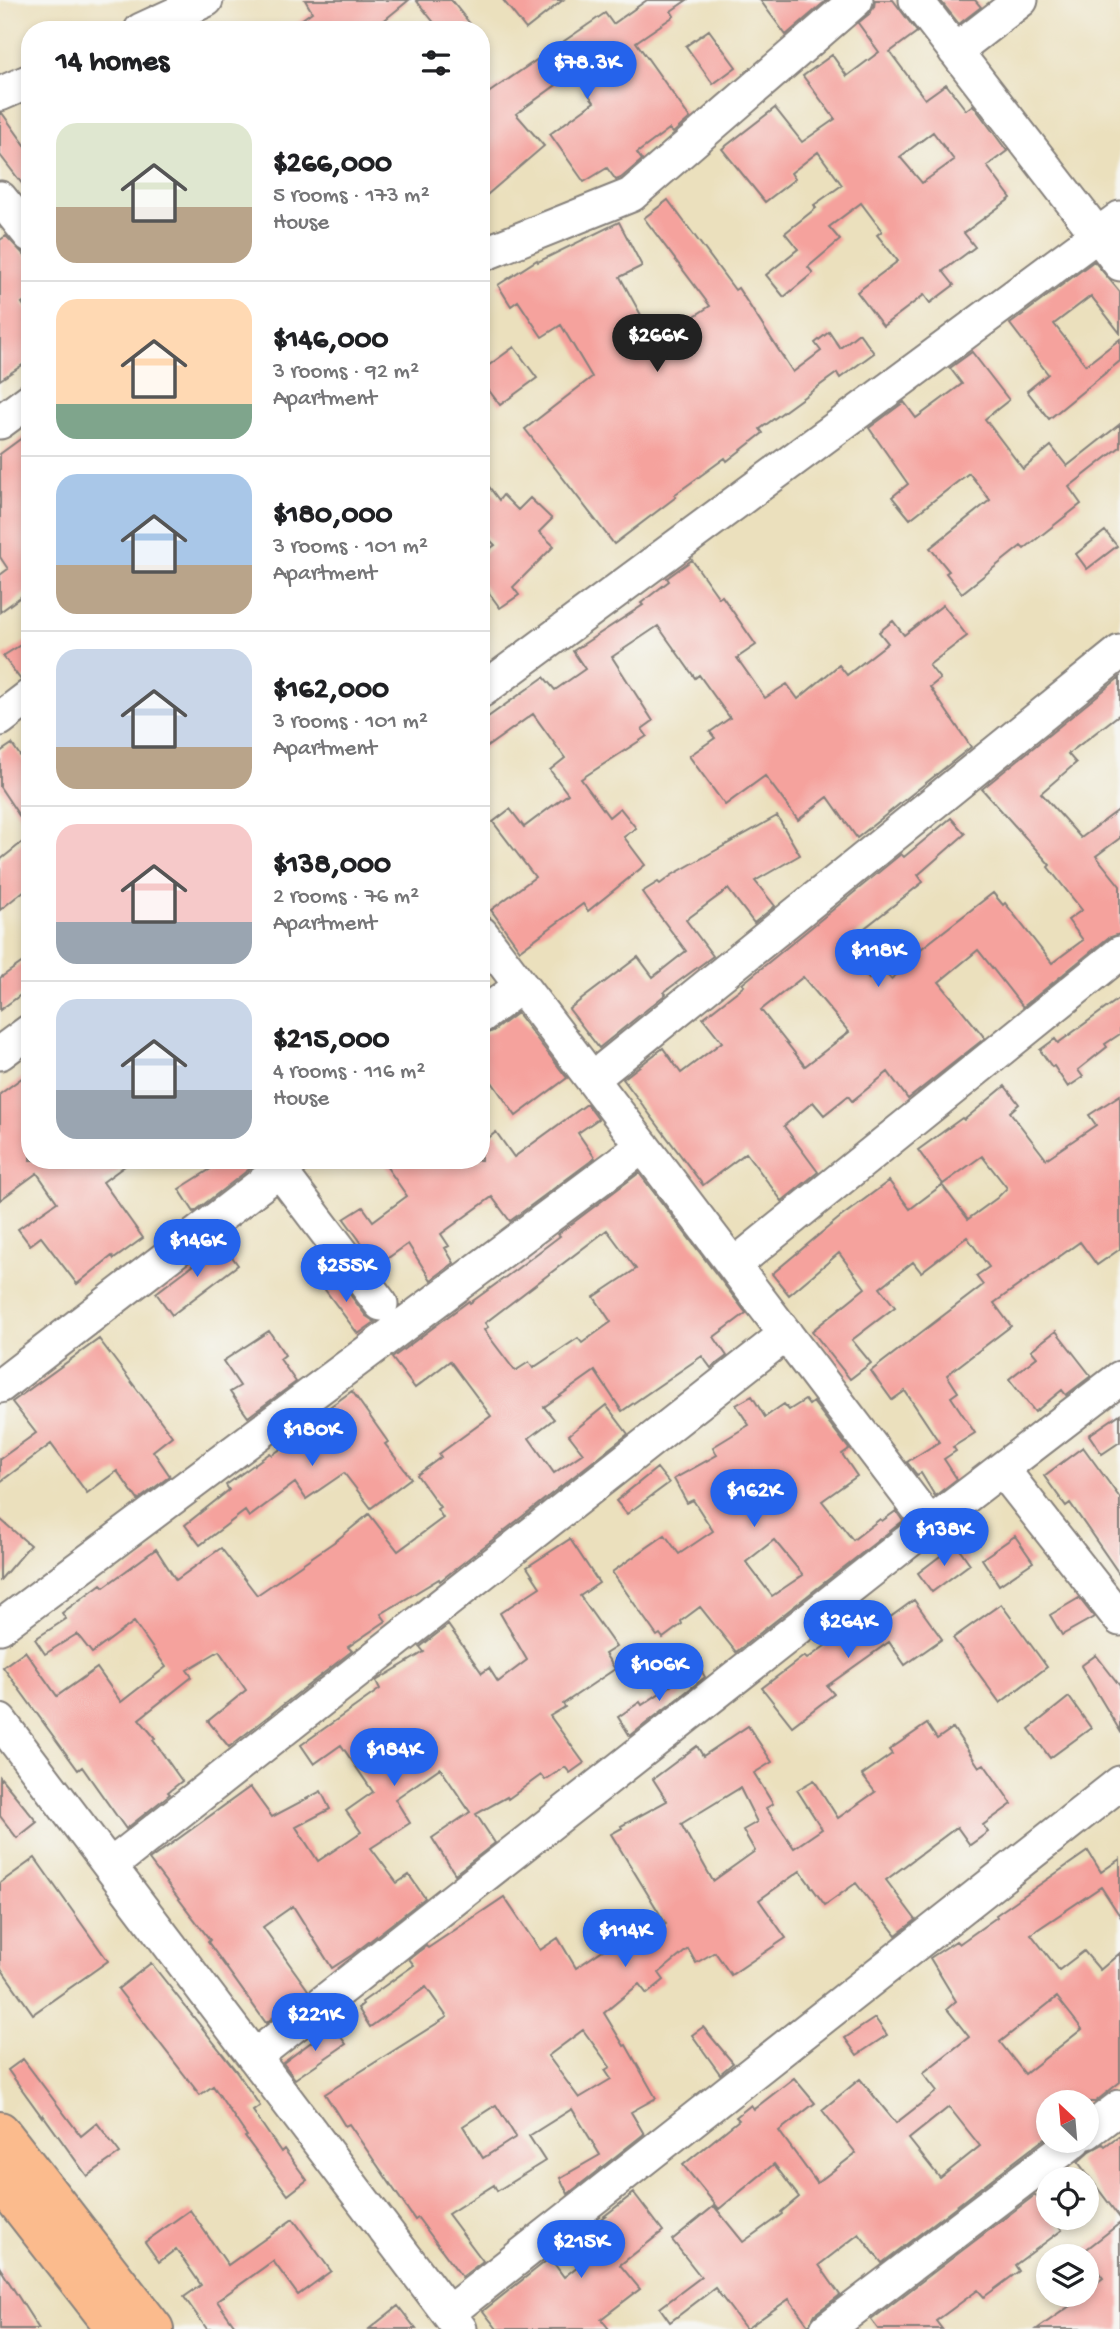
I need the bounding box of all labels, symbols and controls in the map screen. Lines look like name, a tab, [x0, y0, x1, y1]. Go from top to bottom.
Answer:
pin: $78.3K	[530, 42, 644, 101]
icon: filters	[417, 44, 455, 82]
text: 14 homes	[56, 46, 169, 81]
text: $78.3K	[554, 50, 620, 77]
text: $266,000	[273, 148, 392, 183]
icon: home	[112, 151, 196, 235]
text: 5 rooms · 173 m²	[273, 183, 430, 210]
text: House	[273, 210, 329, 237]
pin: $266K	[608, 314, 706, 374]
text: $266K	[628, 323, 686, 350]
text: $146,000	[273, 324, 389, 359]
icon: home	[112, 327, 196, 411]
text: 3 rooms · 92 m²	[273, 359, 419, 386]
text: Apartment	[273, 386, 377, 413]
text: $180,000	[273, 499, 393, 534]
icon: home	[112, 502, 196, 586]
text: 3 rooms · 101 m²	[273, 534, 428, 561]
text: Apartment	[273, 561, 377, 588]
text: $162,000	[273, 674, 389, 709]
icon: home	[112, 677, 196, 761]
text: 3 rooms · 101 m²	[273, 709, 428, 736]
text: Apartment	[273, 736, 377, 763]
text: $138,000	[273, 849, 391, 884]
icon: home	[112, 852, 196, 936]
text: 2 rooms · 76 m²	[273, 884, 419, 911]
text: Apartment	[273, 911, 377, 938]
pin: $118K	[829, 930, 927, 989]
text: $118K	[851, 938, 905, 965]
text: $215,000	[273, 1024, 390, 1059]
icon: home	[112, 1027, 196, 1111]
text: 4 rooms · 116 m²	[273, 1059, 425, 1086]
text: House	[273, 1086, 329, 1113]
pin: $146K	[148, 1220, 246, 1279]
text: $146K	[170, 1228, 224, 1255]
pin: $255K	[297, 1244, 395, 1304]
text: $255K	[317, 1253, 375, 1280]
pin: $180K	[263, 1408, 361, 1468]
text: $180K	[283, 1417, 341, 1444]
pin: $162K	[705, 1470, 803, 1529]
text: $162K	[726, 1478, 782, 1505]
pin: $138K	[895, 1508, 993, 1568]
text: $138K	[916, 1517, 972, 1544]
pin: $264K	[799, 1600, 897, 1660]
text: $264K	[820, 1609, 876, 1636]
pin: $106K	[610, 1644, 708, 1703]
text: $106K	[630, 1652, 688, 1679]
pin: $184K	[345, 1728, 443, 1788]
text: $184K	[366, 1737, 422, 1764]
pin: $114K	[576, 1910, 674, 1969]
text: $114K	[599, 1918, 651, 1945]
pin: $221K	[266, 1994, 364, 2053]
text: $221K	[288, 2002, 342, 2029]
north arrow	[1036, 2090, 1099, 2152]
map controls	[1036, 2090, 1099, 2307]
button: locate	[1036, 2167, 1099, 2230]
pin: $215K	[532, 2220, 630, 2280]
text: $215K	[553, 2229, 609, 2256]
button: layers	[1036, 2244, 1099, 2307]

